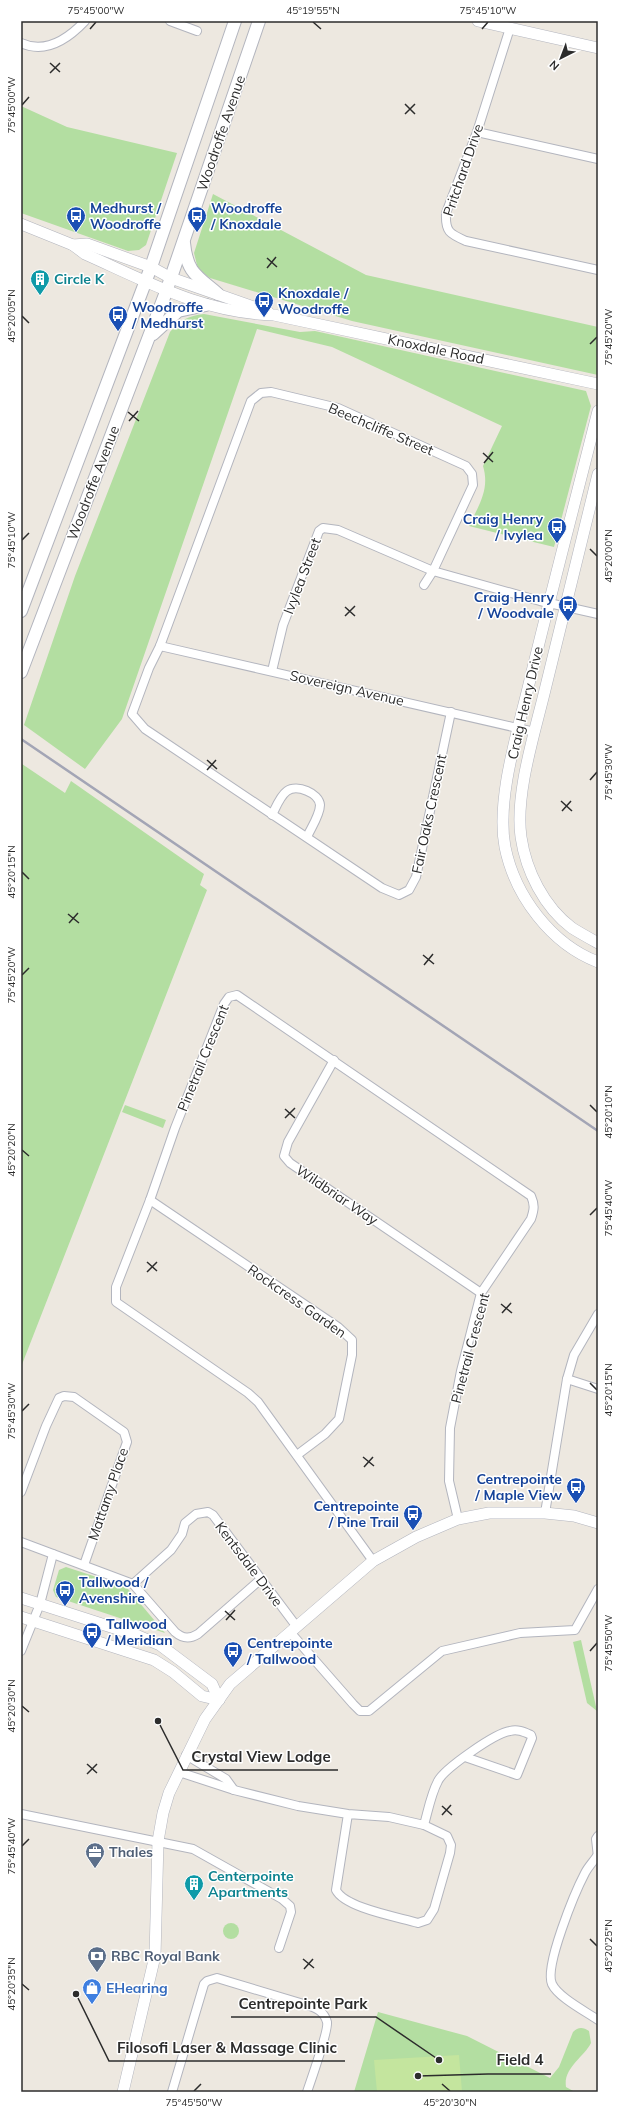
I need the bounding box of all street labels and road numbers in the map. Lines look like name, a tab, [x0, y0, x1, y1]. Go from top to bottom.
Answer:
street label: Woodroffe Avenue	[193, 73, 249, 193]
street label: Pritchard Drive	[439, 121, 487, 219]
street label: Knoxdale Road	[386, 330, 486, 368]
street label: Beechcliffe Street	[326, 399, 436, 459]
street label: Woodroffe Avenue	[63, 423, 123, 543]
street label: Ivylea Street	[279, 535, 325, 617]
street label: Craig Henry Drive	[503, 645, 547, 761]
street label: Sovereign Avenue	[288, 666, 406, 710]
street label: Fair Oaks Crescent	[408, 753, 450, 875]
street label: Pinetrail Crescent	[173, 1002, 233, 1114]
street label: Wildbriar Way	[293, 1161, 382, 1229]
street label: Rockcress Garden	[244, 1260, 350, 1342]
street label: Pinetrail Crescent	[447, 1291, 493, 1405]
street label: Mattamy Place	[84, 1445, 132, 1543]
street label: Kentsdale Drive	[211, 1518, 287, 1610]

